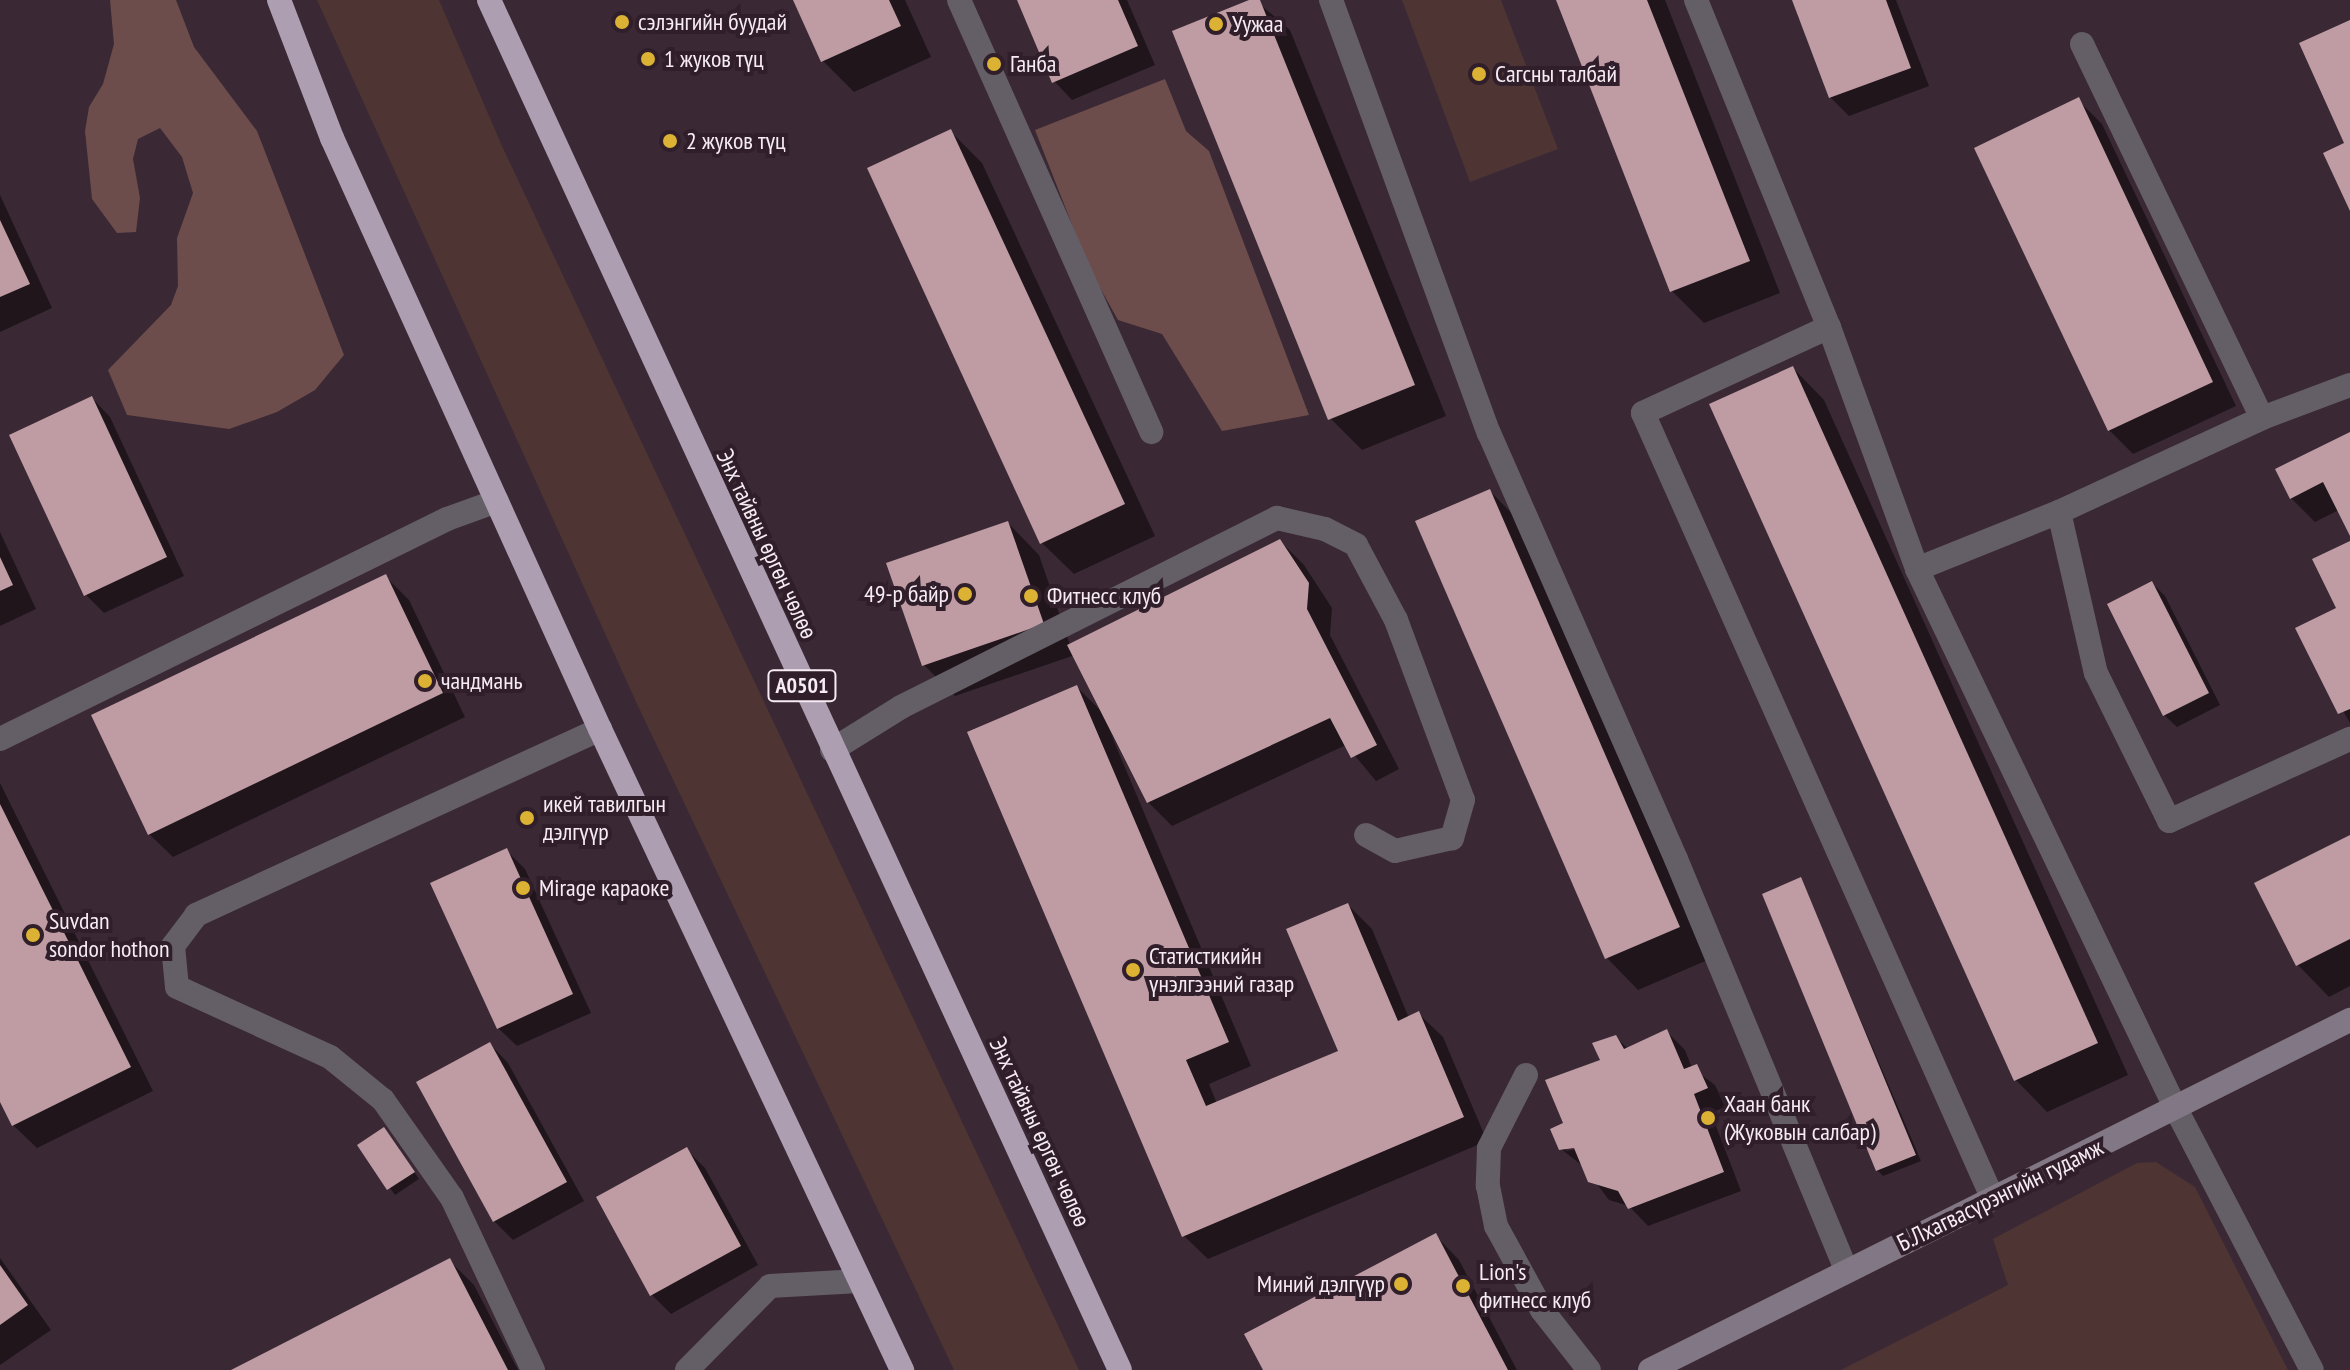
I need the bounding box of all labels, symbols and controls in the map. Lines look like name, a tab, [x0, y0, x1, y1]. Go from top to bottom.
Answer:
place label: сэлэнгийн буудай	[638, 8, 787, 36]
place label: Уужаа	[1232, 10, 1283, 38]
marker: сэлэнгийн буудай	[613, 13, 631, 31]
marker: Уужаа	[1207, 15, 1225, 33]
place label: 1 жуков түц	[664, 45, 764, 73]
marker: 1 жуков түц	[639, 50, 657, 68]
place label: Ганба	[1010, 50, 1056, 78]
marker: Ганба	[985, 55, 1003, 73]
place label: Сагсны талбай	[1495, 60, 1617, 88]
marker: Сагсны талбай	[1470, 65, 1488, 83]
place label: 2 жуков түц	[686, 127, 786, 155]
marker: 2 жуков түц	[661, 132, 679, 150]
street label: Энх тайвны өргөн чөлөө	[710, 444, 824, 644]
place label: 49-р байр	[864, 580, 949, 608]
place label: Фитнесс клуб	[1047, 582, 1161, 610]
marker: 49-р байр	[956, 585, 974, 603]
marker: Фитнесс клуб	[1022, 587, 1040, 605]
place label: чандмань	[441, 667, 523, 695]
road number: A0501	[766, 668, 838, 704]
marker: чандмань	[416, 672, 434, 690]
place label: икей тавилгын дэлгүүр	[543, 790, 666, 846]
marker: икей тавилгын дэлгүүр	[518, 809, 536, 827]
place label: Mirage караоке	[539, 874, 669, 902]
marker: Mirage караоке	[514, 879, 532, 897]
place label: Suvdan sondor hothon	[49, 907, 169, 963]
marker: Suvdan sondor hothon	[24, 926, 42, 944]
place label: Статистикийн үнэлгээний газар	[1149, 942, 1294, 998]
marker: Статистикийн үнэлгээний газар	[1124, 961, 1142, 979]
street label: Энх тайвны өргөн чөлөө	[983, 1032, 1097, 1232]
place label: Хаан банк (Жуковын салбар)	[1724, 1090, 1876, 1146]
marker: Хаан банк (Жуковын салбар)	[1699, 1109, 1717, 1127]
street label: Б.Лхагвасүрэнгийн гудамж	[1892, 1133, 2108, 1257]
place label: Lion's фитнесс клуб	[1479, 1258, 1591, 1314]
place label: Миний дэлгүүр	[1257, 1270, 1385, 1298]
marker: Миний дэлгүүр	[1392, 1275, 1410, 1293]
marker: Lion's фитнесс клуб	[1454, 1277, 1472, 1295]

